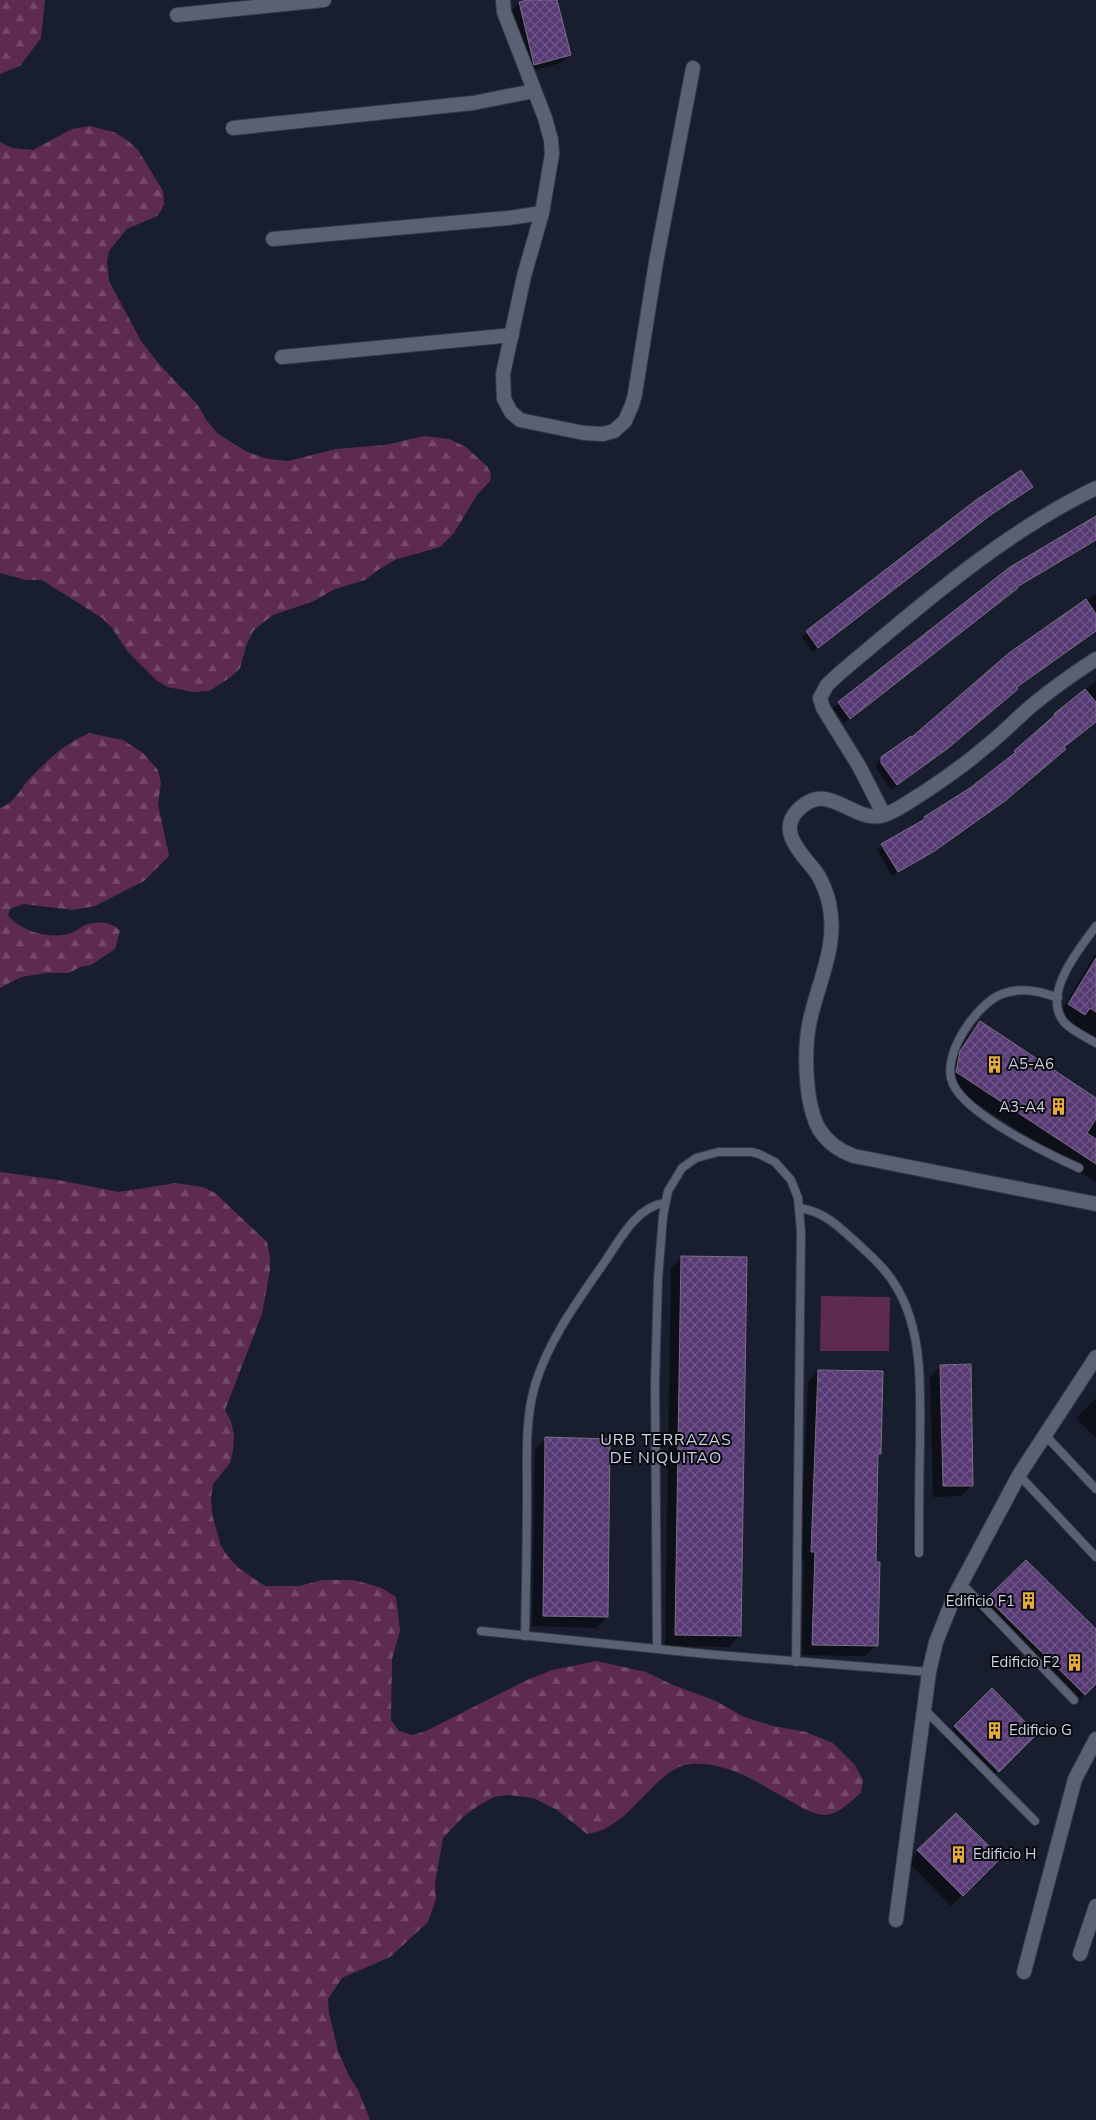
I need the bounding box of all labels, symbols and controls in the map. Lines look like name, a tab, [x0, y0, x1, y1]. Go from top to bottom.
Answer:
building icon: A5-A6	[984, 1054, 1004, 1074]
place label: A5-A6	[1008, 1054, 1054, 1074]
place label: A3-A4	[999, 1097, 1045, 1117]
building icon: A3-A4	[1049, 1097, 1069, 1117]
district label: URB TERRAZAS DE NIQUITAO	[600, 1429, 732, 1469]
place label: Edificio F1	[946, 1591, 1015, 1611]
building icon: Edificio F1	[1019, 1591, 1039, 1611]
place label: Edificio F2	[991, 1652, 1060, 1672]
building icon: Edificio F2	[1064, 1652, 1084, 1672]
building icon: Edificio G	[985, 1720, 1005, 1740]
place label: Edificio G	[1009, 1720, 1072, 1740]
building icon: Edificio H	[949, 1844, 969, 1864]
place label: Edificio H	[973, 1844, 1036, 1864]

